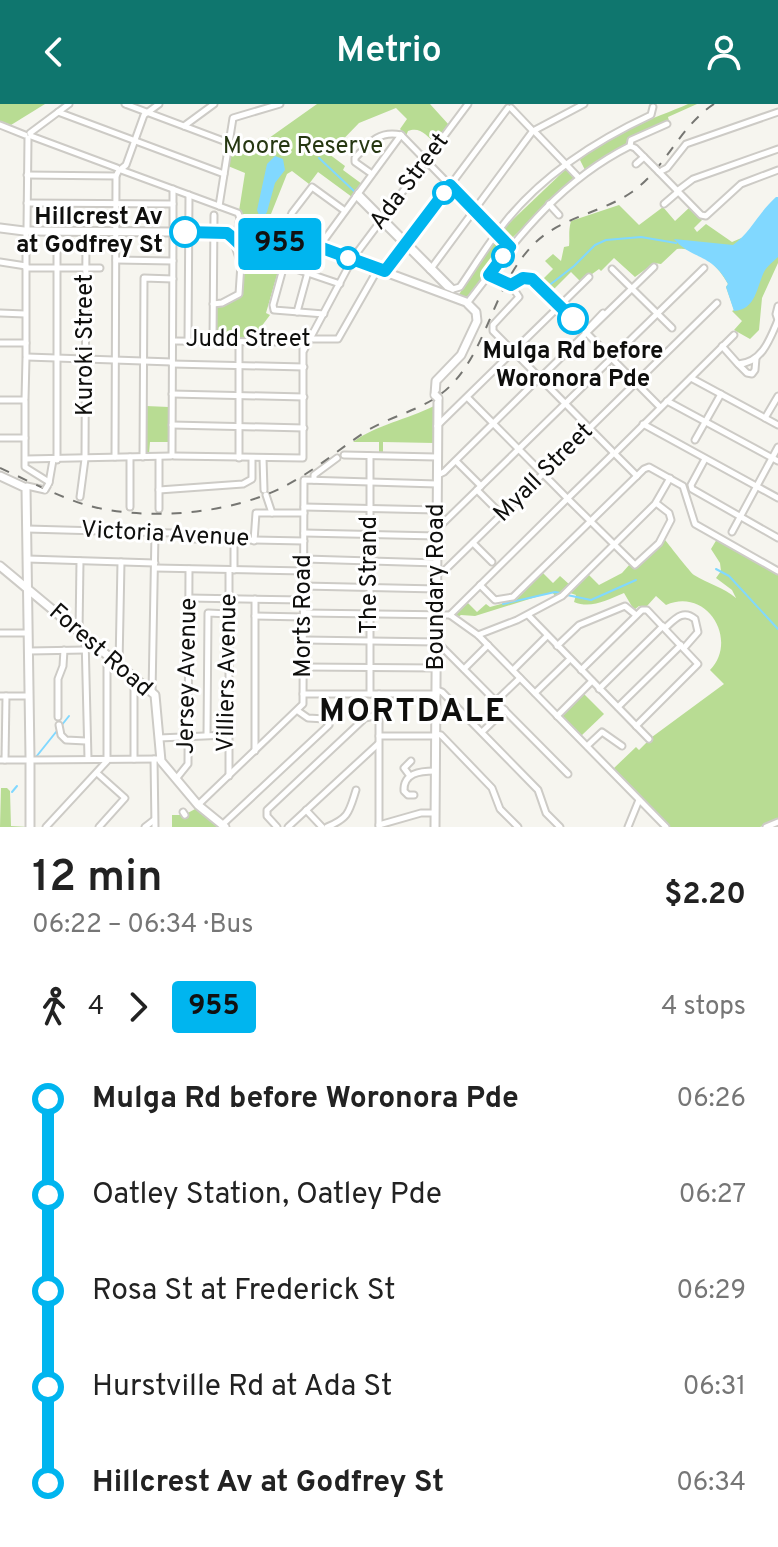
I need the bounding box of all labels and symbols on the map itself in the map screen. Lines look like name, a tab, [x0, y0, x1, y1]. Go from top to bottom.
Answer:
street label: Ada Street	[364, 127, 456, 237]
park label: Moore Reserve	[223, 132, 383, 162]
unlabelled marker	[433, 182, 455, 204]
place label: Hillcrest Av at Godfrey St	[16, 203, 163, 261]
marker: Hillcrest Av at Godfrey St	[170, 217, 200, 247]
line badge: 955	[234, 218, 326, 270]
unlabelled marker	[492, 245, 514, 267]
unlabelled marker	[337, 247, 359, 269]
street label: Kuroki Street	[71, 274, 101, 416]
marker: Mulga Rd before Woronora Pde	[558, 304, 588, 334]
street label: Judd Street	[185, 325, 311, 355]
place label: Mulga Rd before Woronora Pde	[483, 337, 663, 395]
street label: Myall Street	[488, 417, 600, 529]
street label: Boundary Road	[422, 504, 452, 670]
street label: Victoria Avenue	[80, 516, 250, 554]
street label: The Strand	[355, 516, 385, 634]
street label: Morts Road	[289, 554, 319, 678]
street label: Villiers Avenue	[212, 593, 244, 753]
street label: Forest Road	[42, 598, 158, 704]
street label: Jersey Avenue	[172, 598, 204, 754]
district label: MORTDALE	[319, 693, 507, 733]

